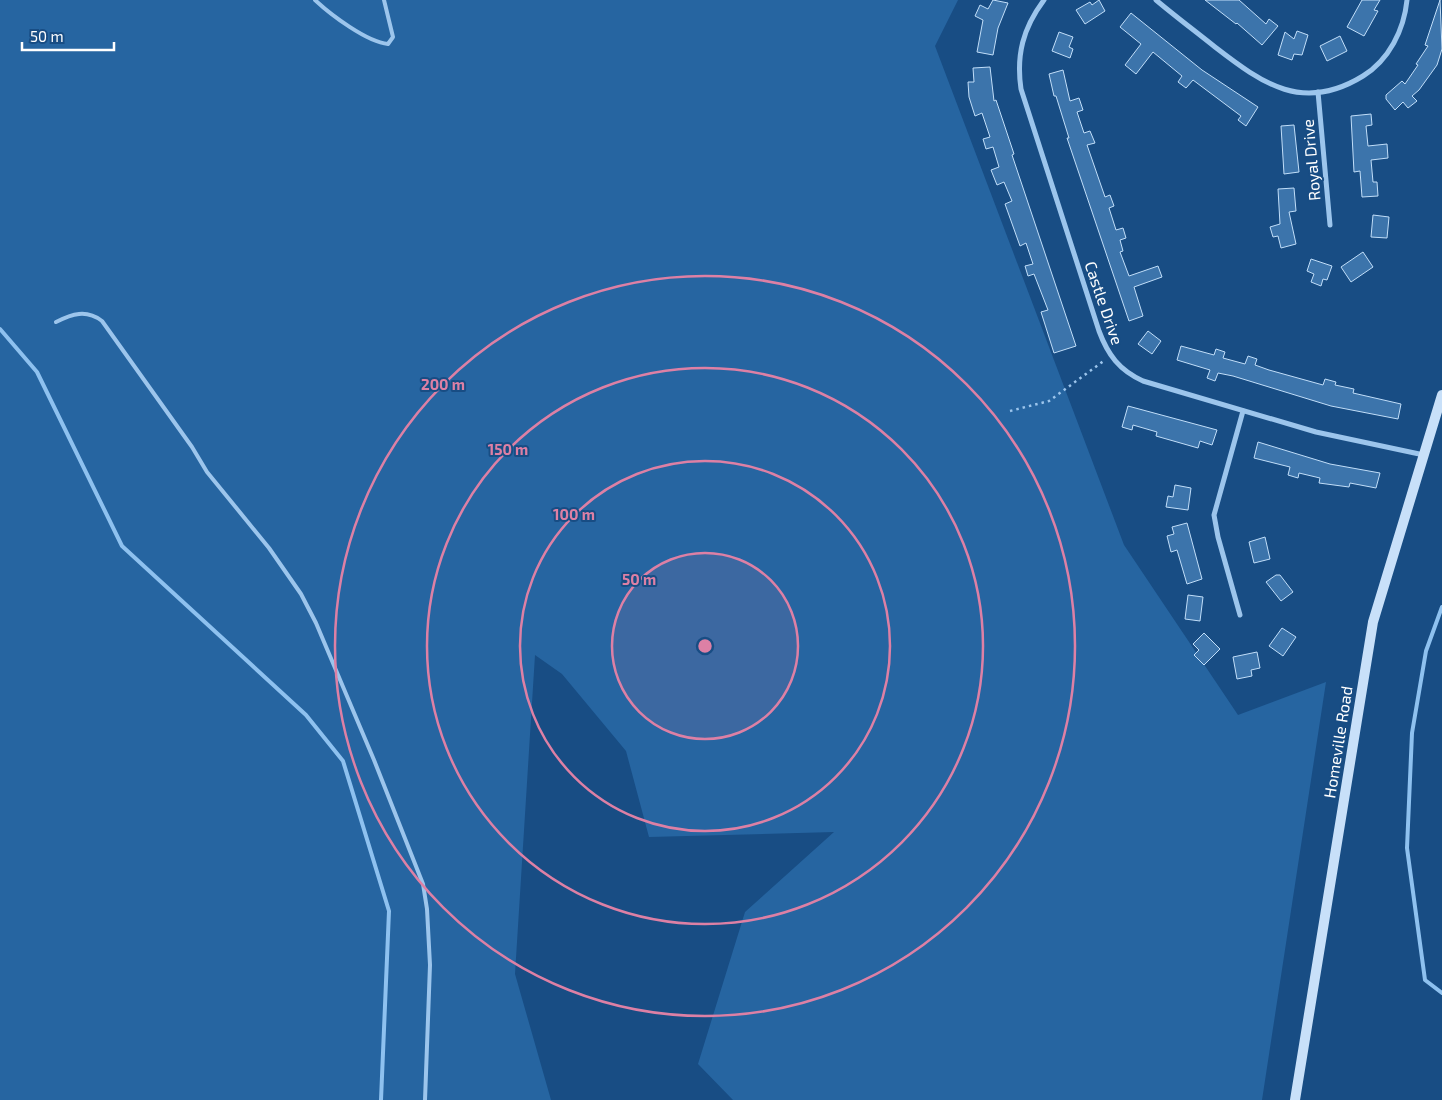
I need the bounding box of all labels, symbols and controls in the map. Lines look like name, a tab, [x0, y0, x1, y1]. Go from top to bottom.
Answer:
scale bar	[22, 20, 115, 52]
text: 50 m	[30, 27, 64, 45]
street label: Royal Drive	[1297, 118, 1324, 202]
street label: Castle Drive	[1081, 259, 1128, 347]
text: 200 m	[421, 375, 465, 393]
text: 150 m	[488, 440, 528, 458]
text: 100 m	[553, 505, 595, 523]
text: 50 m	[622, 570, 656, 588]
centre of rings	[696, 637, 714, 655]
street label: Homeville Road	[1319, 684, 1356, 799]

